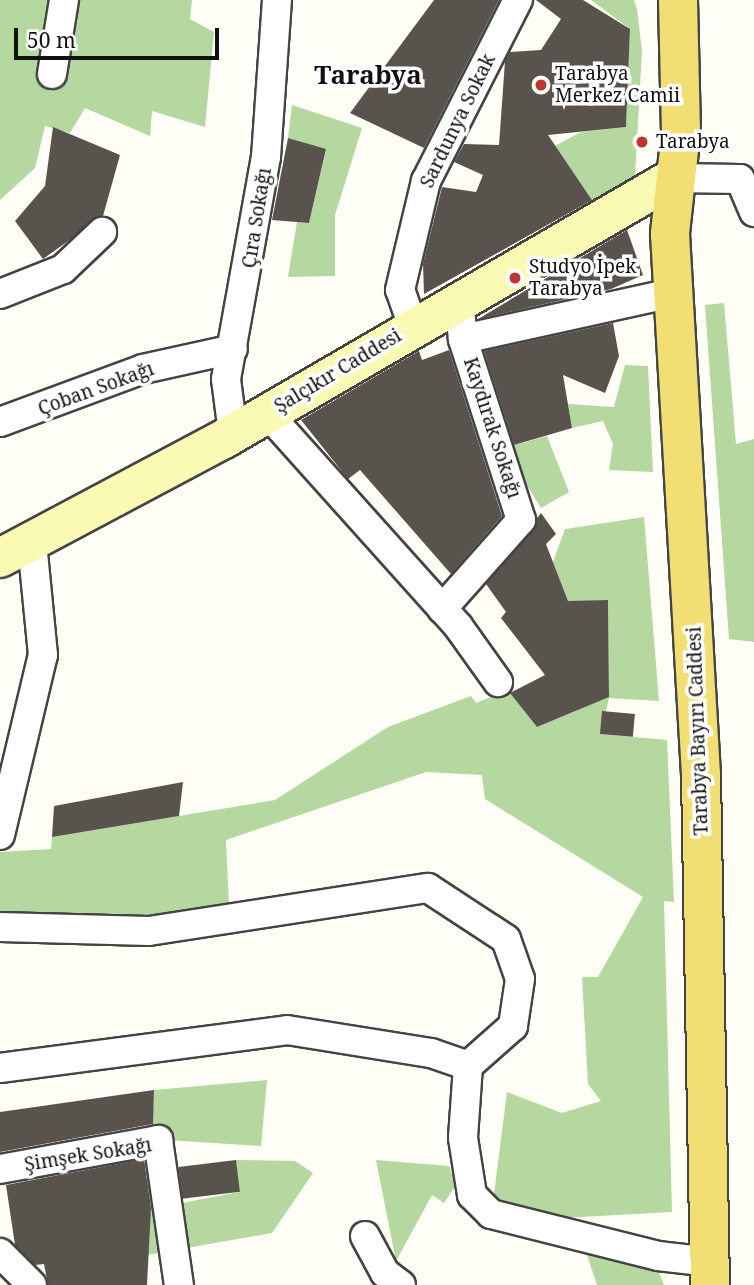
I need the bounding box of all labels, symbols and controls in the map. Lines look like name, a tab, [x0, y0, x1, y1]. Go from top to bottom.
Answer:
scale bar	[18, 14, 222, 58]
text: 50 m	[27, 26, 76, 54]
street label: Sardunya Sokak	[416, 50, 500, 192]
district label: Tarabya	[314, 59, 422, 91]
place label: Tarabya Merkez Camii	[555, 63, 680, 107]
marker: Tarabya Merkez Camii	[533, 77, 549, 93]
place label: Tarabya	[656, 131, 730, 153]
marker: Tarabya	[634, 134, 650, 150]
street label: Çıra Sokağı	[238, 166, 276, 270]
place label: Studyo İpek Tarabya	[529, 256, 636, 300]
marker: Studyo İpek Tarabya	[507, 270, 523, 286]
street label: Şalçıkır Caddesi	[270, 324, 406, 418]
street label: Kaydırak Sokağı	[458, 355, 526, 501]
street label: Çoban Sokağı	[35, 357, 157, 421]
street label: Tarabya Bayırı Caddesi	[683, 626, 713, 836]
street label: Şimşek Sokağı	[23, 1134, 153, 1176]

